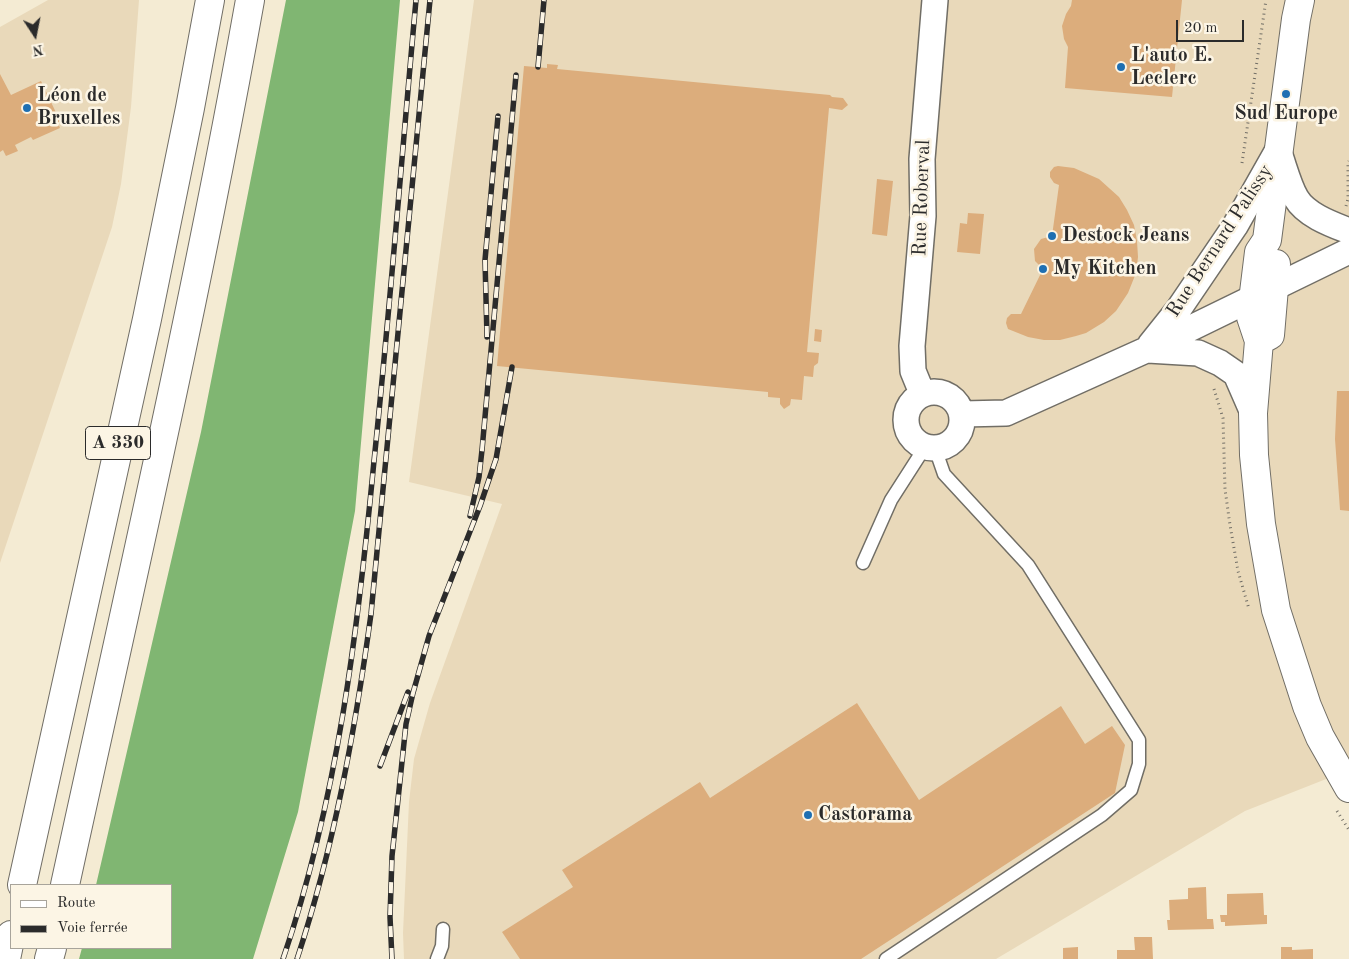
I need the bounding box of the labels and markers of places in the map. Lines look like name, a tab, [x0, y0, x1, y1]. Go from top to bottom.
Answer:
place label: L'auto E. Leclerc	[1131, 44, 1213, 91]
marker: L'auto E. Leclerc	[1115, 61, 1127, 73]
place label: Léon de Bruxelles	[37, 84, 120, 131]
marker: Sud Europe	[1280, 88, 1292, 100]
marker: Léon de Bruxelles	[21, 102, 33, 114]
place label: Sud Europe	[1234, 102, 1338, 126]
place label: Destock Jeans	[1062, 224, 1189, 248]
marker: Destock Jeans	[1046, 230, 1058, 242]
place label: My Kitchen	[1053, 257, 1157, 281]
marker: My Kitchen	[1037, 263, 1049, 275]
place label: Castorama	[818, 803, 912, 827]
marker: Castorama	[802, 809, 814, 821]

